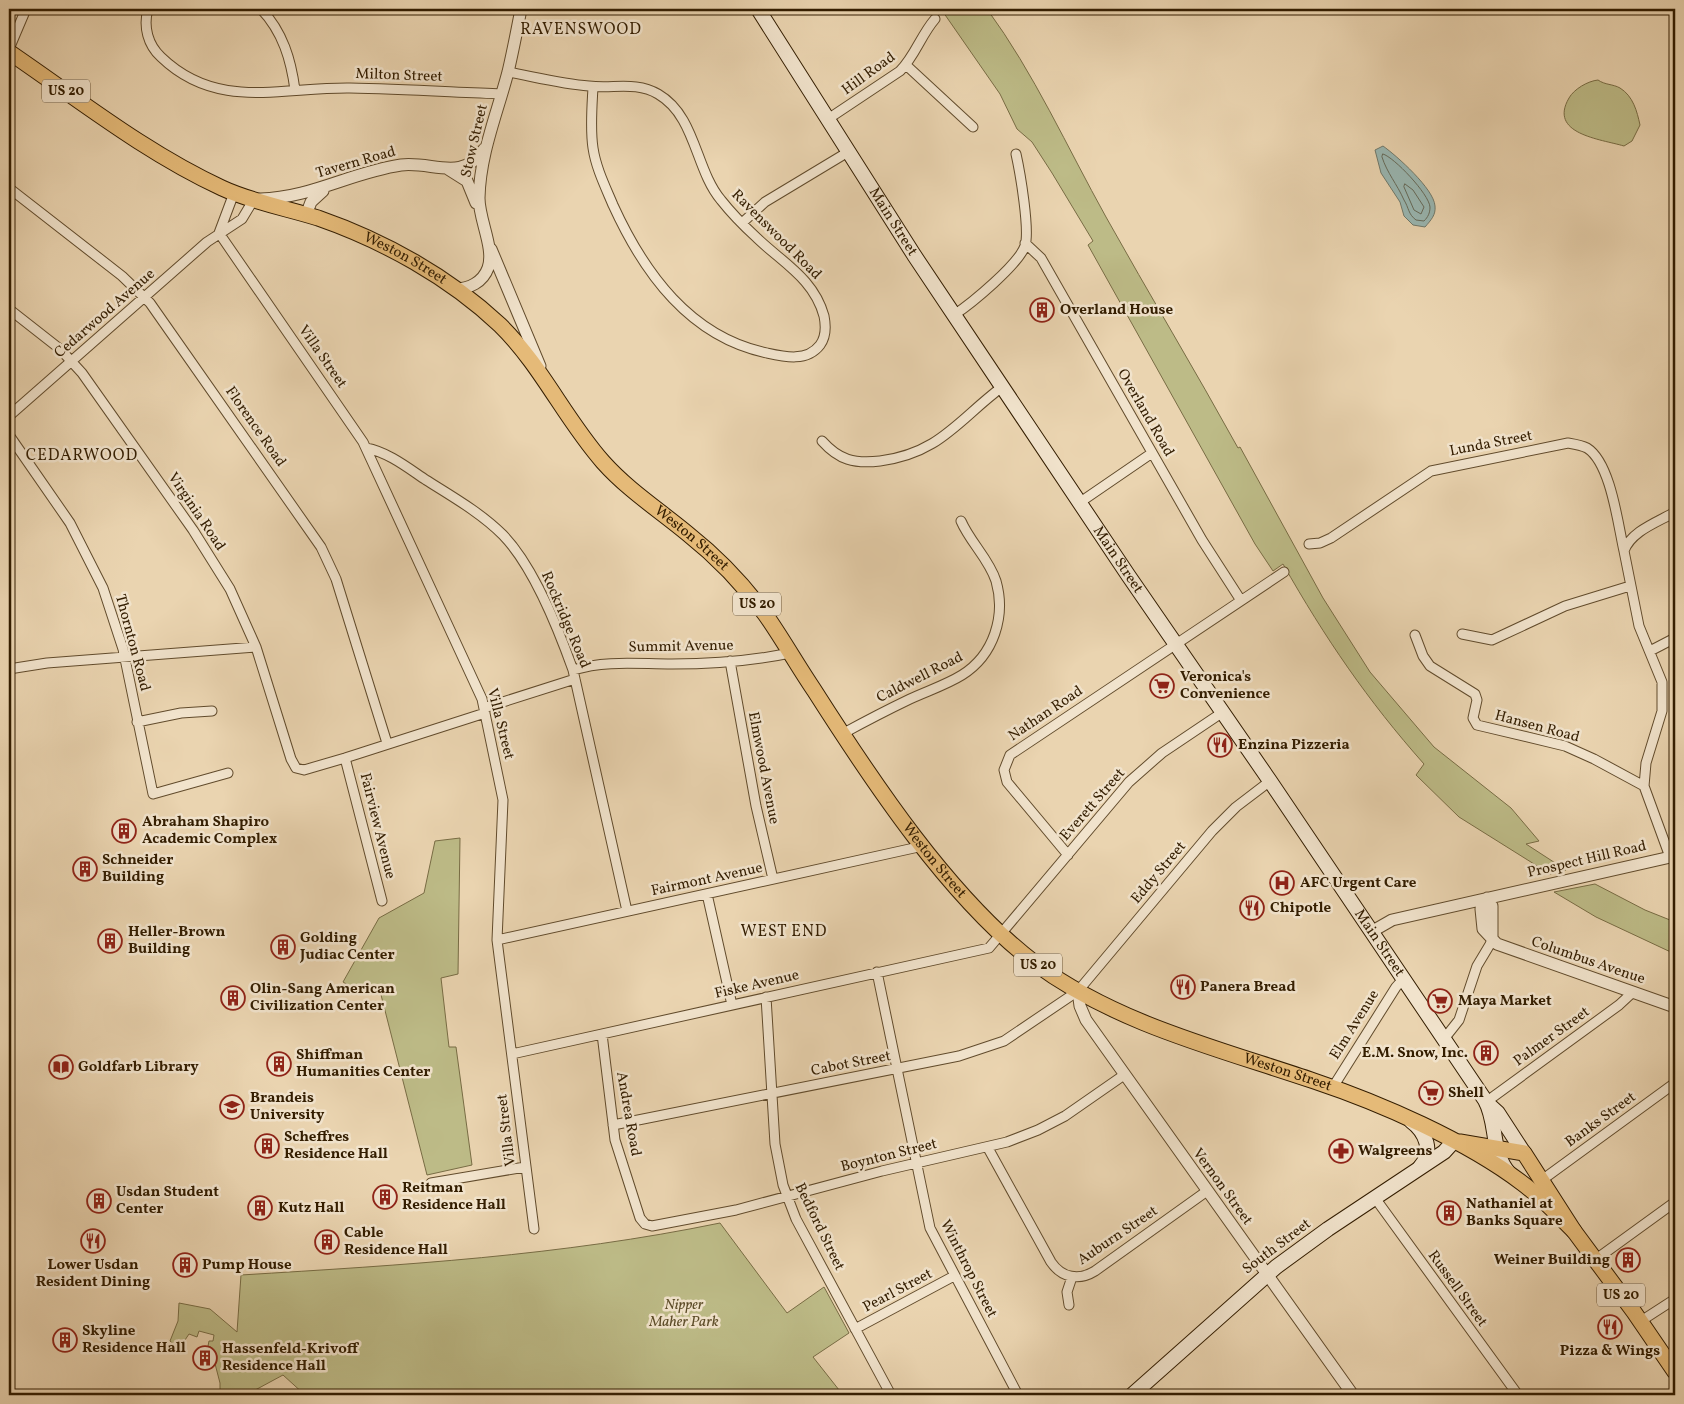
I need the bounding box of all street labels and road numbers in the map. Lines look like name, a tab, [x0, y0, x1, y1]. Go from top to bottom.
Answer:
street label: Hill Road	[838, 47, 900, 101]
street label: Milton Street	[355, 64, 443, 88]
road number: US 20	[42, 80, 90, 102]
street label: Stow Street	[456, 102, 494, 180]
street label: Tavern Road	[314, 142, 398, 184]
street label: Main Street	[863, 184, 923, 260]
street label: Ravenswood Road	[726, 185, 826, 285]
street label: Weston Street	[360, 227, 451, 290]
street label: Cedarwood Avenue	[50, 264, 160, 364]
street label: Villa Street	[293, 321, 351, 393]
street label: Overland Road	[1111, 365, 1179, 461]
street label: Florence Road	[219, 383, 291, 471]
street label: Lunda Street	[1448, 426, 1534, 462]
street label: Virginia Road	[162, 469, 230, 555]
street label: Weston Street	[650, 501, 734, 576]
street label: Main Street	[1088, 522, 1148, 598]
street label: Rockridge Road	[535, 568, 595, 672]
street label: Thornton Road	[109, 592, 155, 694]
road number: US 20	[733, 592, 781, 616]
street label: Summit Avenue	[628, 636, 734, 658]
street label: Caldwell Road	[873, 647, 967, 709]
street label: Nathan Road	[1005, 681, 1087, 747]
street label: Villa Street	[481, 686, 519, 762]
street label: Hansen Road	[1492, 706, 1582, 748]
street label: Elmwood Avenue	[742, 710, 784, 826]
street label: Everett Street	[1056, 764, 1130, 846]
street label: Fairview Avenue	[354, 771, 400, 881]
street label: Weston Street	[897, 818, 971, 903]
street label: Prospect Hill Road	[1525, 836, 1649, 884]
street label: Eddy Street	[1127, 837, 1191, 909]
street label: Fairmont Avenue	[649, 858, 765, 902]
street label: Main Street	[1349, 905, 1410, 981]
street label: Columbus Avenue	[1528, 932, 1648, 990]
road number: US 20	[1014, 954, 1062, 976]
street label: Fiske Avenue	[713, 965, 801, 1005]
street label: Elm Avenue	[1325, 986, 1385, 1064]
street label: Palmer Street	[1510, 1002, 1594, 1072]
street label: Cabot Street	[809, 1046, 893, 1082]
street label: Weston Street	[1241, 1048, 1335, 1097]
street label: Andrea Road	[610, 1070, 646, 1158]
street label: Banks Street	[1561, 1087, 1641, 1153]
street label: Villa Street	[492, 1093, 522, 1167]
street label: Boynton Street	[839, 1134, 939, 1178]
street label: Vernon Street	[1187, 1144, 1257, 1230]
street label: Bedford Street	[789, 1180, 849, 1274]
street label: Auburn Street	[1074, 1201, 1162, 1271]
street label: South Street	[1238, 1214, 1316, 1280]
street label: Winthrop Street	[934, 1216, 1002, 1322]
street label: Russell Street	[1422, 1246, 1492, 1332]
street label: Pearl Street	[859, 1264, 937, 1318]
road number: US 20	[1597, 1284, 1645, 1306]

